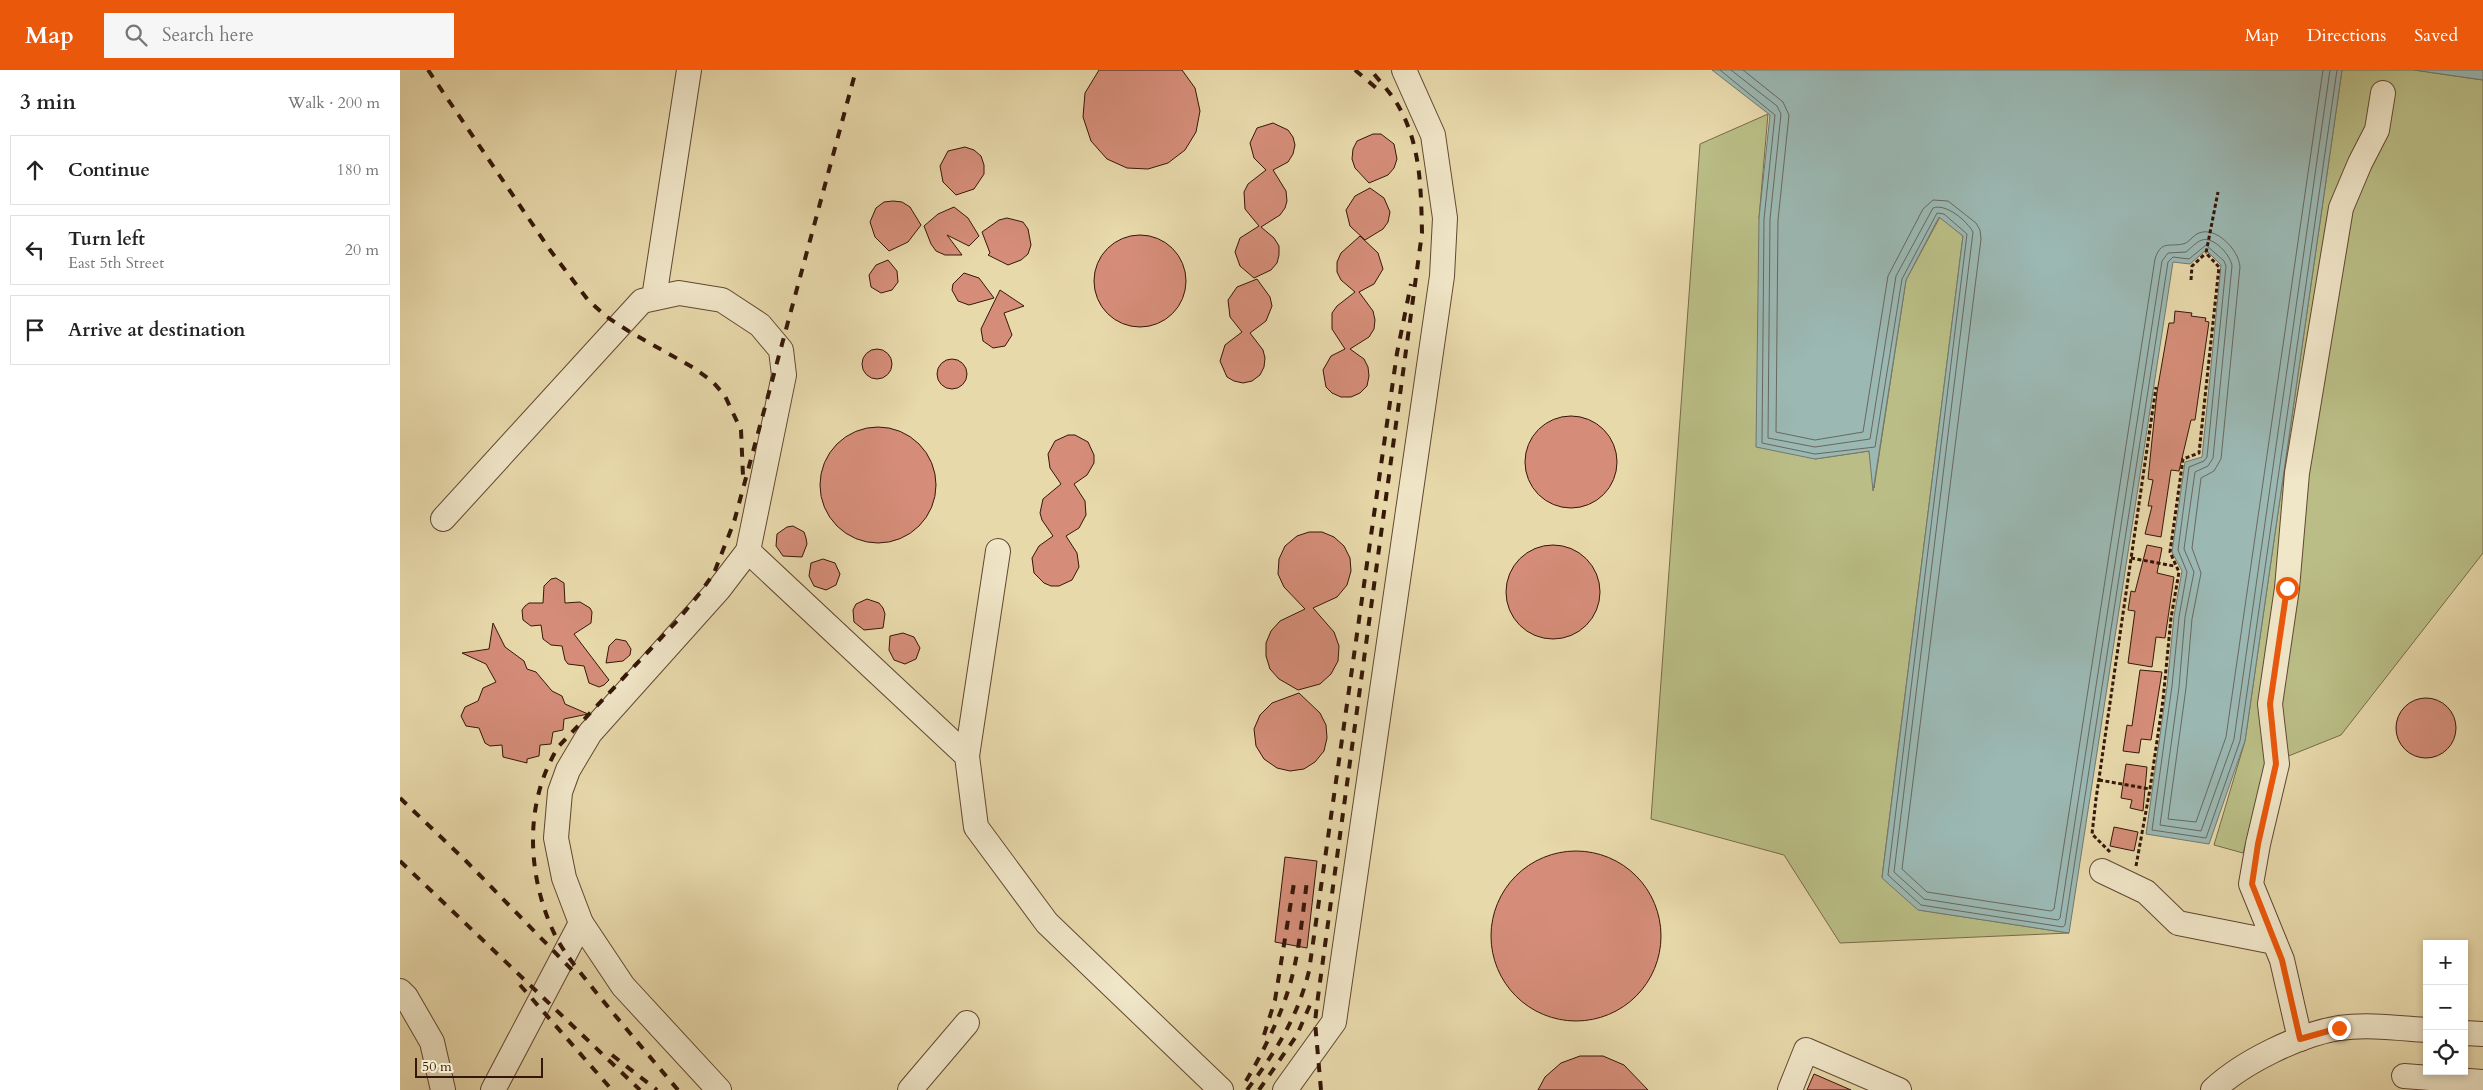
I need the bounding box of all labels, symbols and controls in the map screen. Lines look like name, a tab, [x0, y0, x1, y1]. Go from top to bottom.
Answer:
search box	[104, 13, 454, 58]
text: Map	[25, 19, 74, 52]
icon: search	[122, 21, 150, 49]
text: Search here	[162, 22, 254, 48]
text: Map	[2245, 23, 2279, 48]
text: Directions	[2307, 23, 2386, 48]
text: Saved	[2414, 23, 2458, 48]
text: 3 min	[20, 88, 76, 117]
text: Walk · 200 m	[288, 92, 380, 114]
icon: ahead	[21, 156, 49, 184]
text: Continue	[68, 157, 150, 183]
text: 180 m	[337, 159, 379, 181]
text: Turn left	[68, 226, 145, 252]
icon: left	[21, 236, 49, 264]
text: 20 m	[345, 239, 379, 261]
text: East 5th Street	[68, 252, 164, 274]
icon: arrive	[21, 316, 49, 344]
text: Arrive at destination	[68, 317, 245, 343]
route start	[2276, 577, 2299, 600]
map controls	[2423, 940, 2468, 1075]
button: +	[2423, 940, 2468, 985]
button: −	[2423, 985, 2468, 1030]
route end	[2328, 1017, 2351, 1040]
button: locate	[2423, 1030, 2468, 1075]
scale bar	[415, 1055, 542, 1078]
text: 50 m	[422, 1057, 452, 1076]

